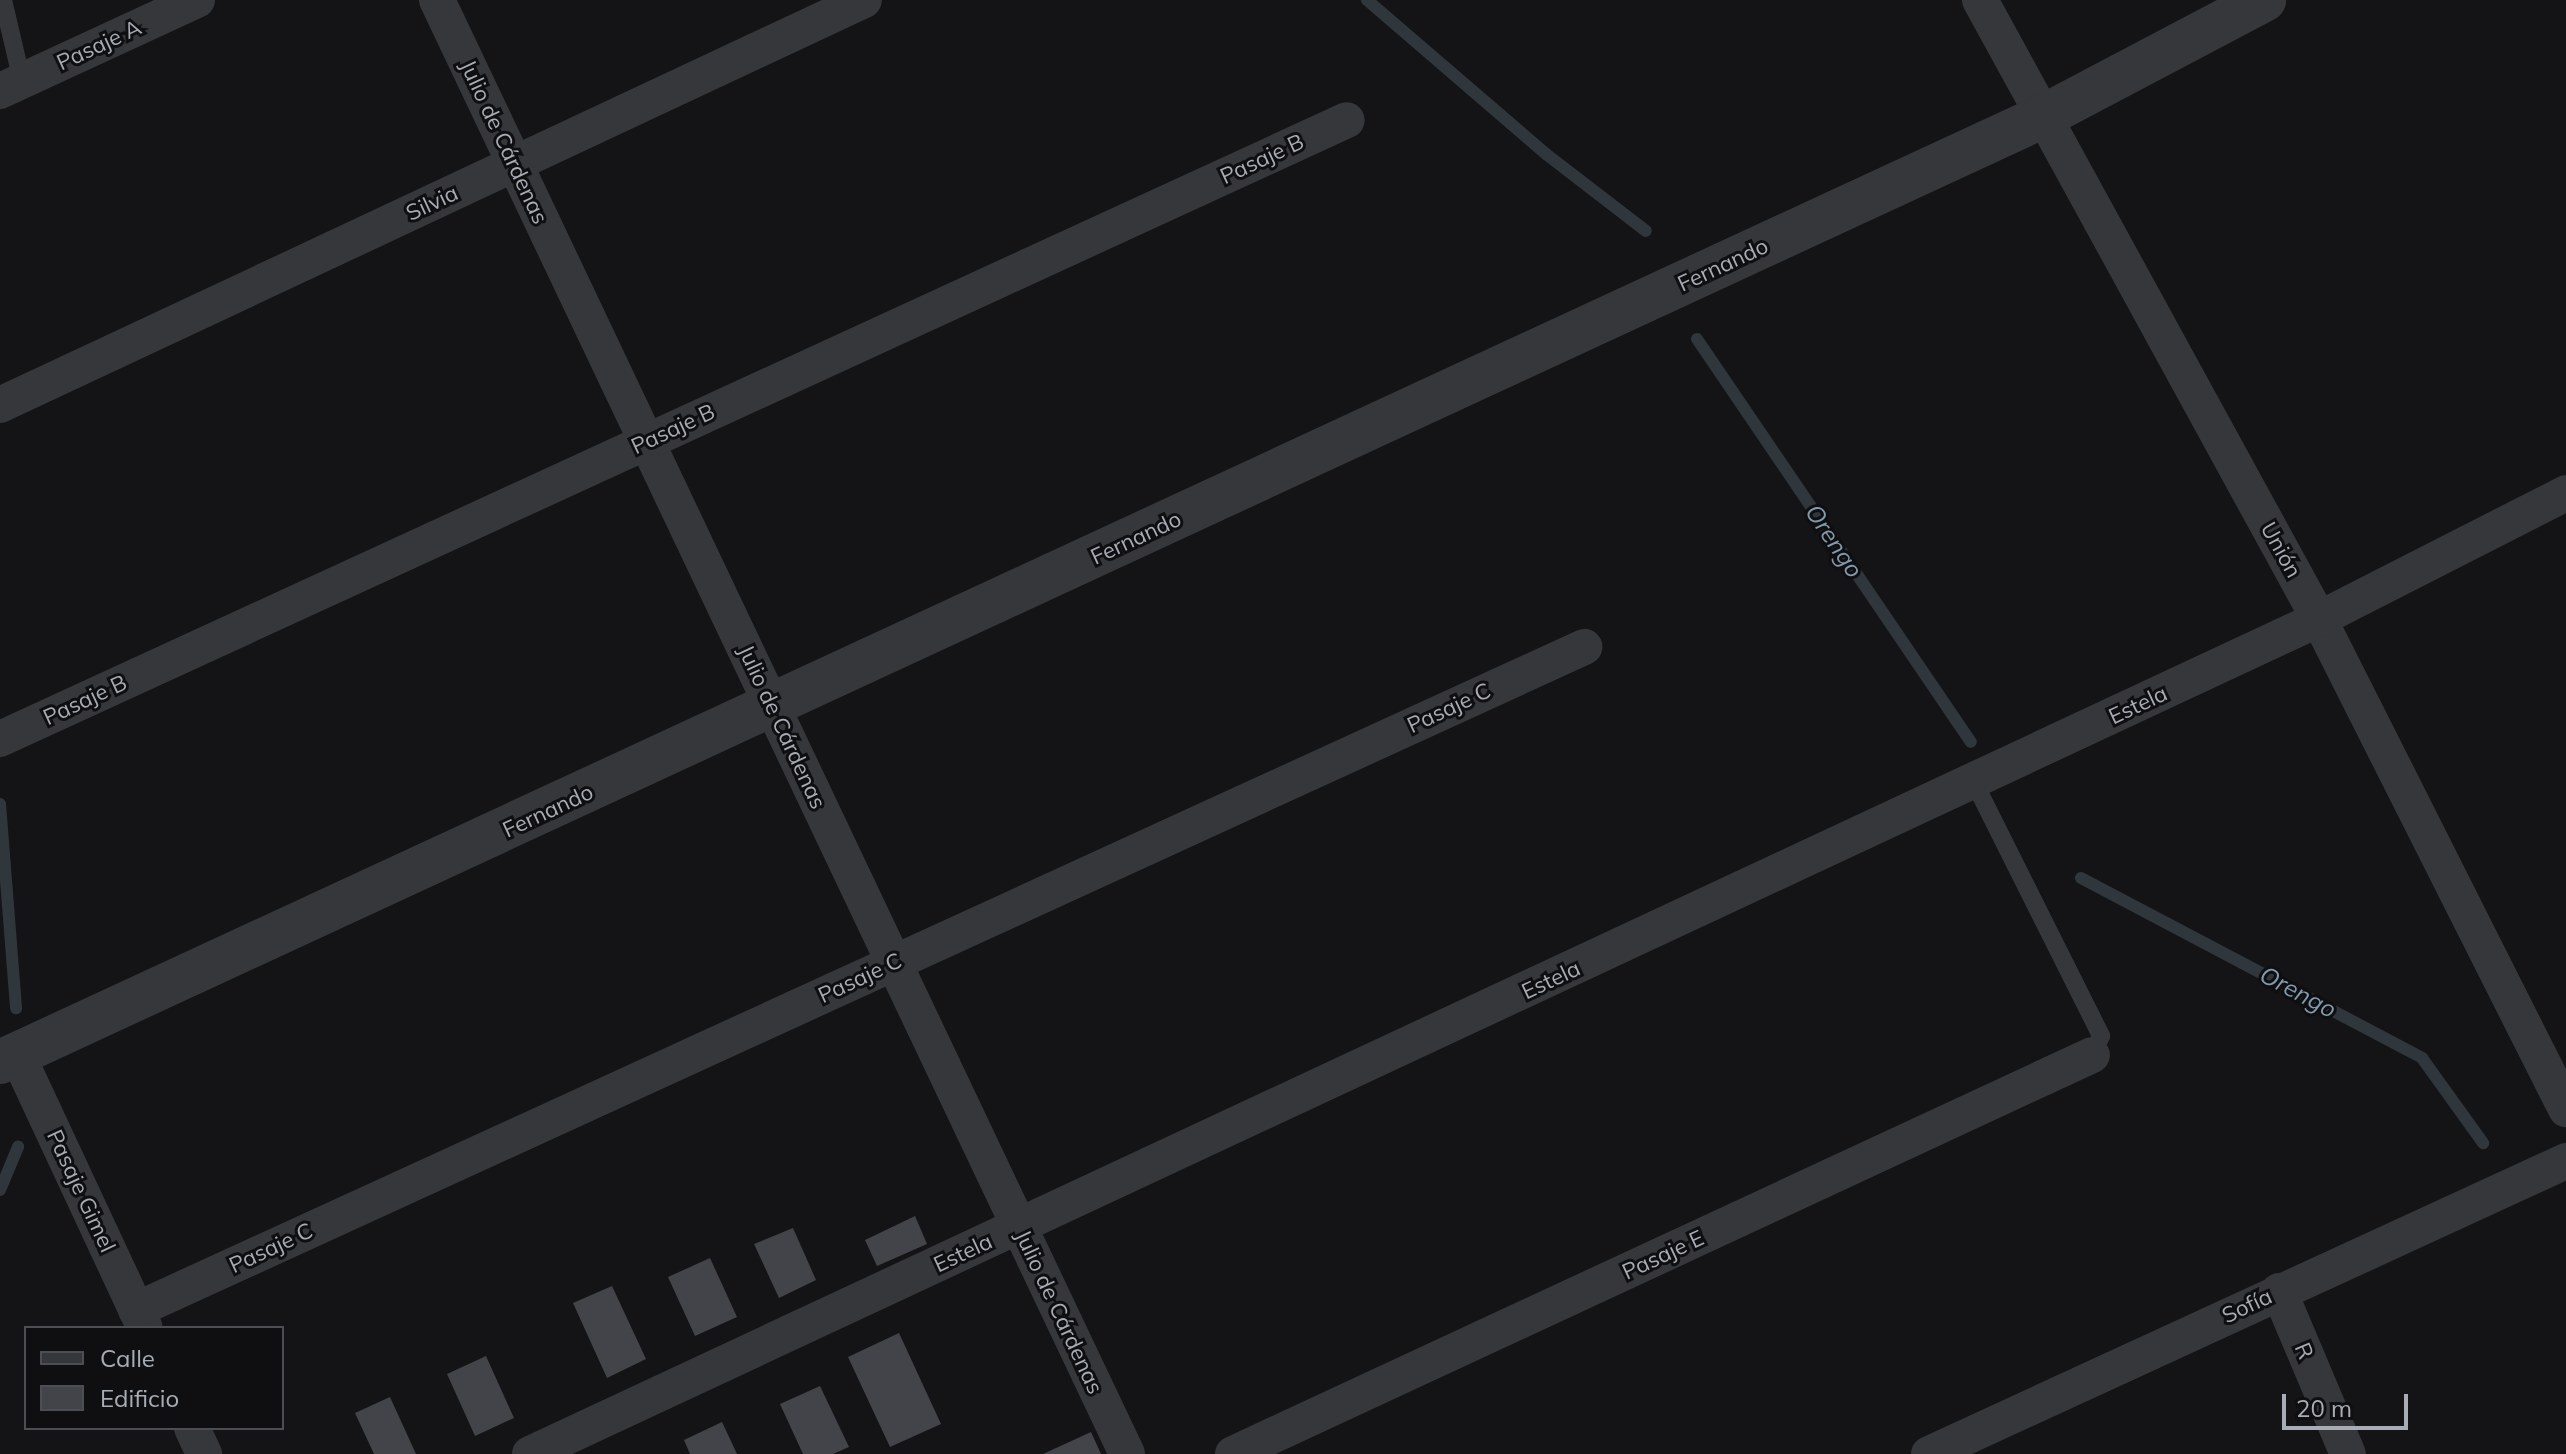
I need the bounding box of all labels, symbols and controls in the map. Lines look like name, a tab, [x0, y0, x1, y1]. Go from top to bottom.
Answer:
street label: Pasaje A	[53, 14, 145, 76]
street label: Julio de Cárdenas	[454, 56, 554, 228]
street label: Pasaje B	[1216, 128, 1308, 190]
street label: Silvia	[402, 180, 462, 226]
street label: Fernando	[1674, 233, 1772, 297]
street label: Pasaje B	[627, 398, 719, 460]
water label: Orengo	[1799, 499, 1869, 583]
street label: Fernando	[1087, 506, 1185, 570]
street label: Unión	[2255, 518, 2307, 582]
street label: Julio de Cárdenas	[732, 641, 832, 813]
street label: Pasaje B	[39, 669, 131, 731]
street label: Pasaje C	[1403, 677, 1495, 739]
street label: Estela	[2105, 680, 2171, 730]
street label: Fernando	[499, 779, 597, 843]
street label: Pasaje C	[814, 947, 906, 1009]
street label: Estela	[1518, 955, 1584, 1005]
water label: Orengo	[2255, 960, 2341, 1024]
street label: Pasaje Gimel	[41, 1126, 121, 1256]
street label: Pasaje C	[225, 1217, 317, 1279]
street label: Pasaje E	[1618, 1225, 1708, 1285]
street label: Julio de Cárdenas	[1009, 1226, 1109, 1398]
street label: Estela	[930, 1228, 996, 1278]
street label: Sofía	[2218, 1283, 2276, 1329]
legend	[24, 1326, 284, 1430]
street label: R	[2289, 1339, 2319, 1363]
text: Calle	[100, 1343, 155, 1373]
scale bar	[2286, 1378, 2412, 1428]
text: Edificio	[100, 1383, 179, 1413]
text: 20 m	[2296, 1393, 2352, 1423]

